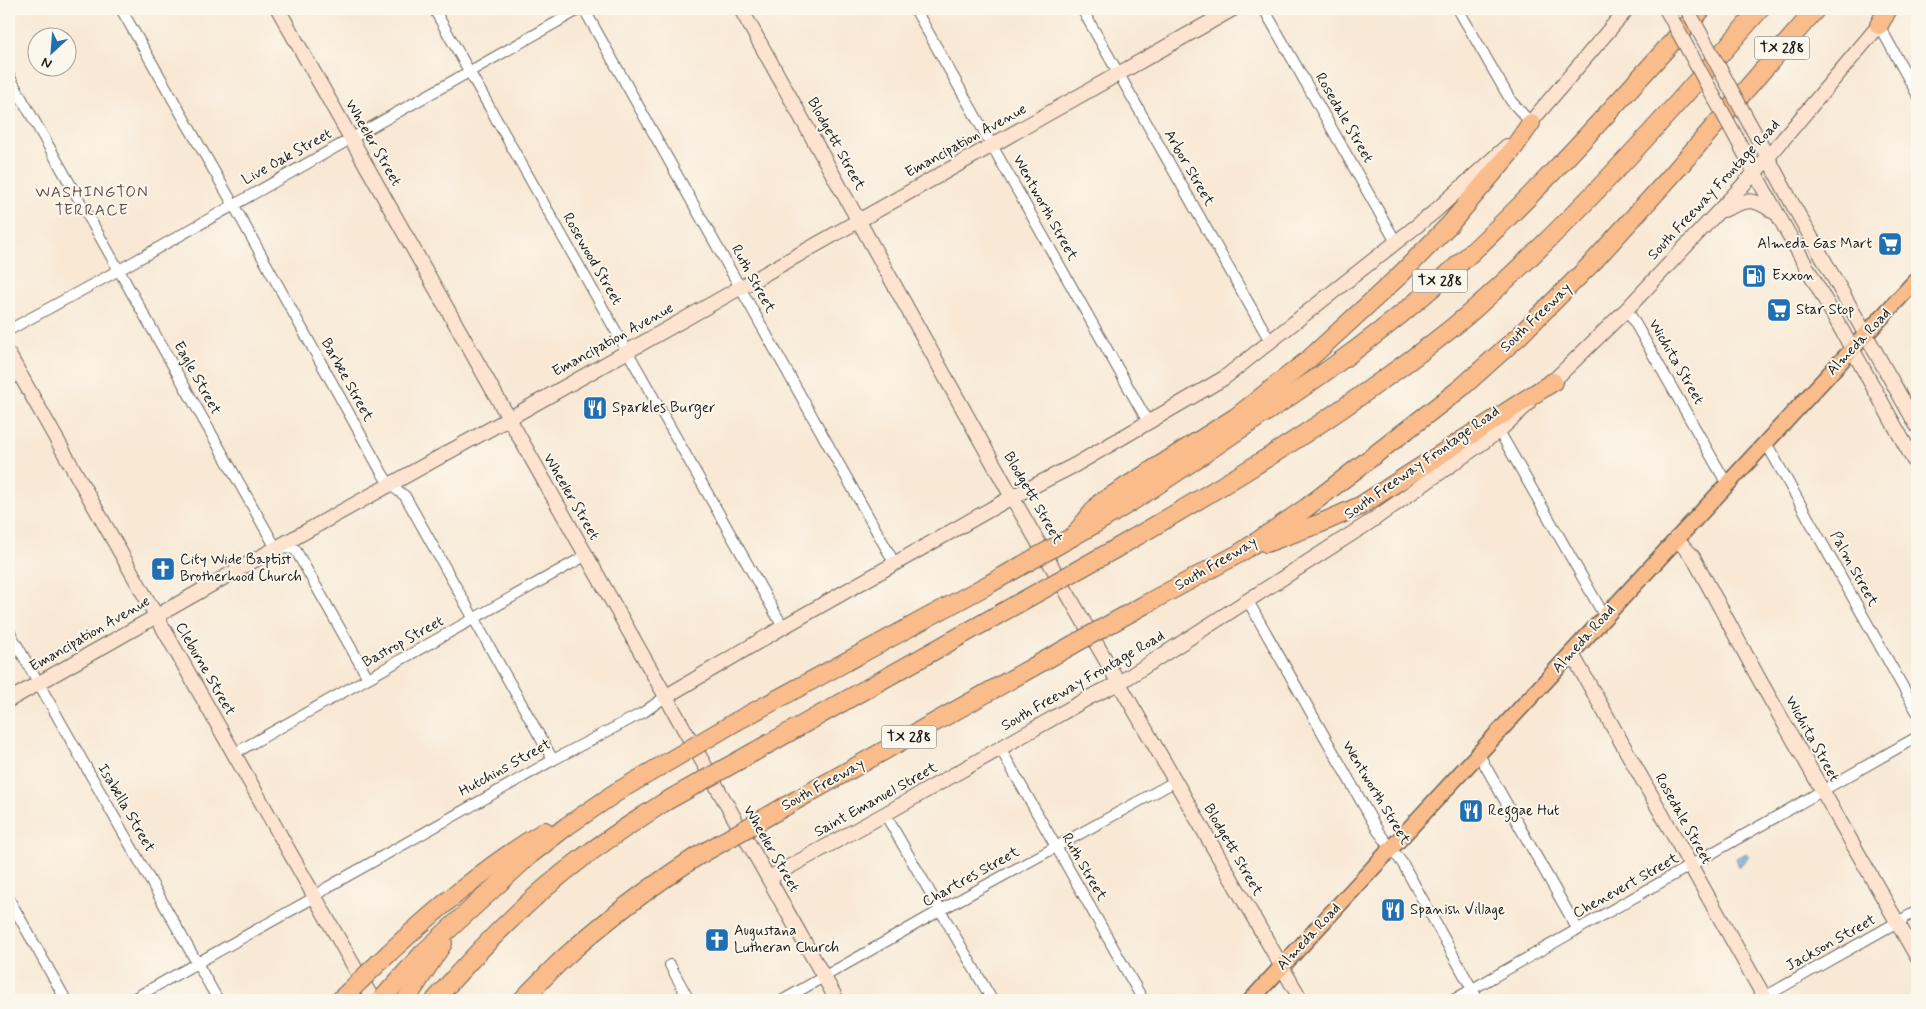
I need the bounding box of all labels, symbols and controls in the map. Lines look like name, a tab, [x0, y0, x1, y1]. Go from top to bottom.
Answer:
north arrow	[28, 28, 78, 78]
road number: TX 288	[1754, 36, 1810, 59]
text: N	[39, 53, 55, 73]
street label: Rosedale Street	[1310, 69, 1378, 167]
street label: Blodgett Street	[802, 94, 870, 194]
street label: Wheeler Street	[340, 96, 406, 190]
street label: Emancipation Avenue	[902, 99, 1031, 183]
street label: South Freeway Frontage Road	[1643, 115, 1785, 265]
street label: Live Oak Street	[239, 124, 336, 190]
street label: Arbor Street	[1159, 126, 1219, 210]
street label: Wentworth Street	[1008, 152, 1082, 265]
district label: WASHINGTON TERRACE	[35, 182, 149, 221]
street label: Rosewood Street	[557, 209, 627, 309]
supermarket icon: Almeda Gas Mart	[1877, 231, 1903, 257]
place label: Almeda Gas Mart	[1757, 234, 1872, 254]
street label: Ruth Street	[726, 241, 780, 317]
fuel station icon: Exxon	[1741, 263, 1767, 289]
place label: Exxon	[1772, 266, 1815, 286]
road number: TX 288	[1412, 270, 1468, 292]
street label: South Freeway	[1496, 279, 1576, 357]
supermarket icon: Star Stop	[1766, 297, 1792, 323]
street label: Emancipation Avenue	[549, 298, 678, 382]
place label: Star Stop	[1796, 300, 1854, 320]
street label: Almeda Road	[1823, 304, 1895, 380]
street label: Wichita Street	[1643, 316, 1709, 409]
street label: Barbee Street	[316, 335, 378, 425]
street label: Eagle Street	[169, 338, 225, 418]
restaurant icon: Sparkles Burger	[582, 395, 608, 421]
place label: Sparkles Burger	[612, 398, 716, 419]
street label: South Freeway Frontage Road	[1340, 402, 1504, 525]
street label: Blodgett Street	[999, 448, 1068, 548]
street label: Wheeler Street	[538, 450, 604, 544]
street label: Palm Street	[1825, 528, 1883, 610]
street label: South Freeway	[1171, 532, 1261, 596]
place label: City Wide Baptist Brotherhood Church	[180, 550, 302, 587]
church icon: City Wide Baptist Brotherhood Church	[150, 556, 176, 582]
street label: Emancipation Avenue	[26, 591, 154, 677]
street label: Almeda Road	[1548, 601, 1620, 677]
street label: Bastrop Street	[359, 611, 448, 673]
street label: Cleburne Street	[170, 619, 240, 719]
street label: South Freeway Frontage Road	[998, 626, 1169, 737]
street label: Wichita Street	[1780, 692, 1844, 786]
road number: TX 288	[882, 726, 936, 749]
street label: Hutchins Street	[455, 734, 555, 802]
street label: Wentworth Street	[1337, 737, 1415, 849]
street label: South Freeway	[778, 754, 868, 816]
street label: Saint Emanuel Street	[811, 758, 941, 842]
street label: Isabella Street	[93, 760, 159, 856]
street label: Rosedale Street	[1650, 770, 1716, 868]
restaurant icon: Reggae Hut	[1458, 798, 1484, 824]
street label: Blodgett Street	[1199, 800, 1268, 900]
place label: Reggae Hut	[1488, 801, 1560, 822]
street label: Wheeler Street	[738, 802, 804, 896]
street label: Ruth Street	[1057, 829, 1112, 905]
street label: Chartres Street	[919, 842, 1023, 912]
street label: Chenevert Street	[1569, 848, 1683, 923]
restaurant icon: Spanish Village	[1380, 897, 1406, 923]
street label: Almeda Road	[1273, 899, 1345, 975]
place label: Spanish Village	[1410, 900, 1505, 920]
street label: Jackson Street	[1783, 910, 1879, 976]
place label: Augustana Lutheran Church	[734, 921, 839, 958]
church icon: Augustana Lutheran Church	[704, 927, 730, 953]

